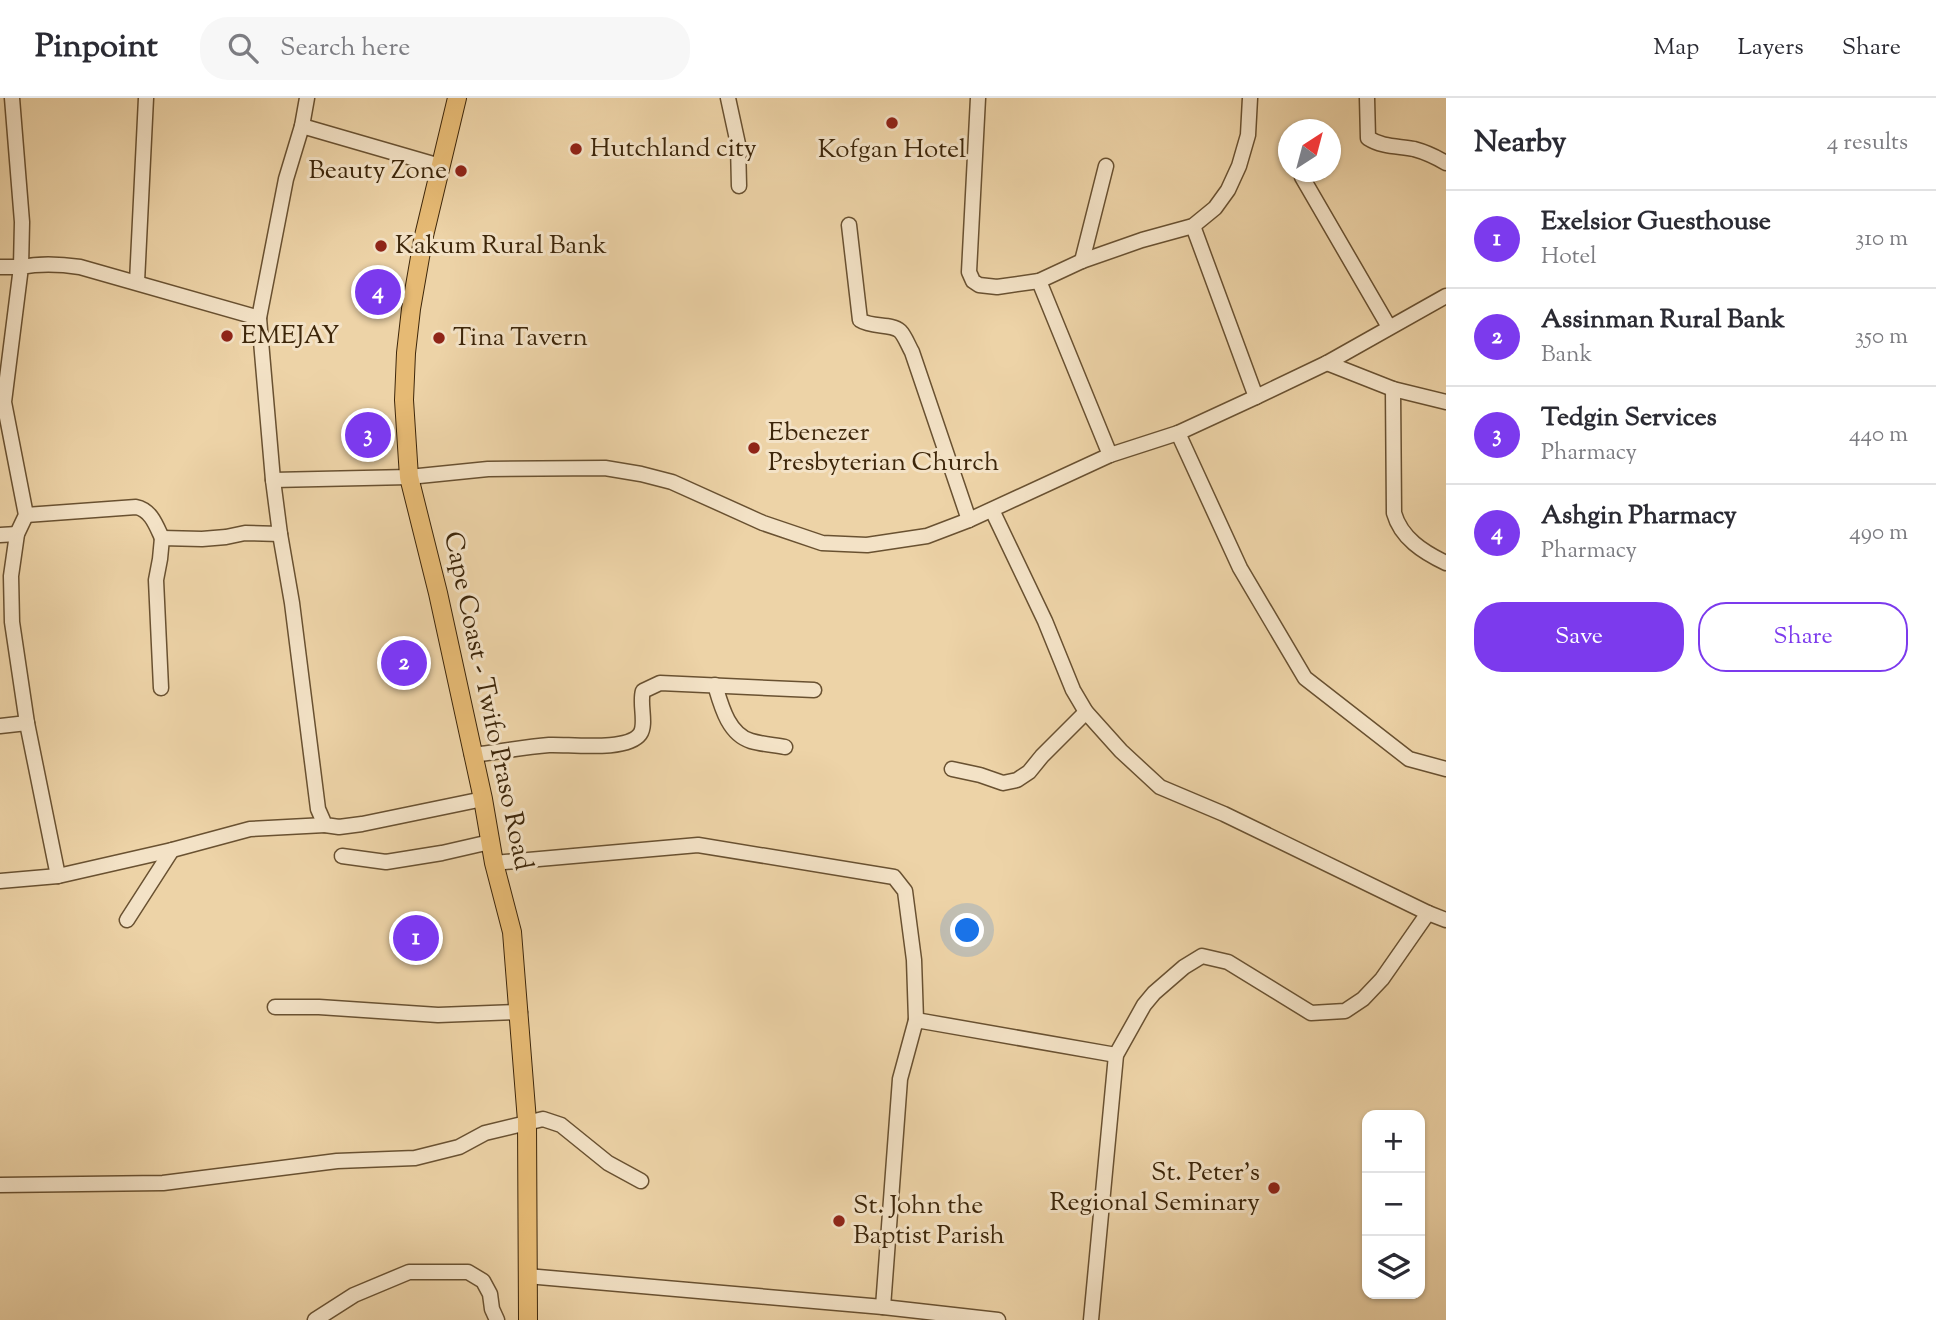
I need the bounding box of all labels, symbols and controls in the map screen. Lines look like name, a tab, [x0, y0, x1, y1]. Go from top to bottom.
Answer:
search box	[200, 17, 690, 80]
text: Pinpoint	[35, 24, 158, 72]
icon: search	[224, 29, 262, 67]
text: Search here	[280, 30, 410, 67]
text: Map	[1653, 31, 1699, 65]
text: Layers	[1737, 31, 1804, 65]
text: Share	[1842, 31, 1901, 65]
marker: Kofgan Hotel	[884, 115, 900, 131]
north arrow	[1278, 119, 1341, 182]
text: Nearby	[1474, 122, 1566, 165]
text: 4 results	[1827, 127, 1908, 160]
place label: Hutchland city	[590, 131, 757, 168]
place label: Kofgan Hotel	[818, 132, 966, 169]
marker: Hutchland city	[568, 141, 584, 157]
place label: Beauty Zone	[308, 153, 447, 190]
marker: Beauty Zone	[453, 163, 469, 179]
text: Exelsior Guesthouse	[1541, 204, 1771, 241]
text: 1	[1493, 223, 1501, 256]
text: 310 m	[1855, 223, 1908, 256]
place label: Kakum Rural Bank	[395, 228, 607, 265]
marker: Kakum Rural Bank	[373, 238, 389, 254]
text: Hotel	[1541, 241, 1597, 274]
pin: 4	[355, 266, 401, 318]
text: Assinman Rural Bank	[1541, 302, 1785, 339]
place label: EMEJAY	[241, 318, 340, 355]
place label: Tina Tavern	[453, 320, 588, 357]
text: 2	[1492, 321, 1502, 354]
text: 350 m	[1855, 321, 1908, 354]
marker: EMEJAY	[219, 328, 235, 344]
marker: Tina Tavern	[431, 330, 447, 346]
text: Bank	[1541, 339, 1592, 372]
text: Tedgin Services	[1541, 400, 1717, 437]
pin: 3	[345, 409, 391, 461]
place label: Ebenezer Presbyterian Church	[768, 415, 999, 482]
text: 3	[1492, 419, 1502, 452]
text: 440 m	[1849, 419, 1908, 452]
text: Pharmacy	[1541, 437, 1637, 470]
marker: Ebenezer Presbyterian Church	[746, 440, 762, 456]
text: Ashgin Pharmacy	[1541, 498, 1737, 535]
text: 4	[1491, 517, 1503, 550]
text: 490 m	[1849, 517, 1908, 550]
street label: Cape Coast - Twifo Praso Road	[433, 528, 541, 874]
text: Pharmacy	[1541, 535, 1637, 568]
button: Save	[1474, 602, 1684, 672]
button: Share	[1698, 602, 1908, 672]
pin: 2	[381, 637, 427, 689]
pin: 1	[393, 912, 439, 964]
your location	[950, 913, 984, 947]
map controls	[1362, 1110, 1425, 1299]
button: +	[1362, 1110, 1425, 1173]
place label: St. Peter’s Regional Seminary	[1049, 1155, 1260, 1222]
button: −	[1362, 1173, 1425, 1236]
marker: St. Peter’s Regional Seminary	[1266, 1180, 1282, 1196]
place label: St. John the Baptist Parish	[853, 1188, 1005, 1255]
marker: St. John the Baptist Parish	[831, 1213, 847, 1229]
button: layers	[1362, 1236, 1425, 1299]

